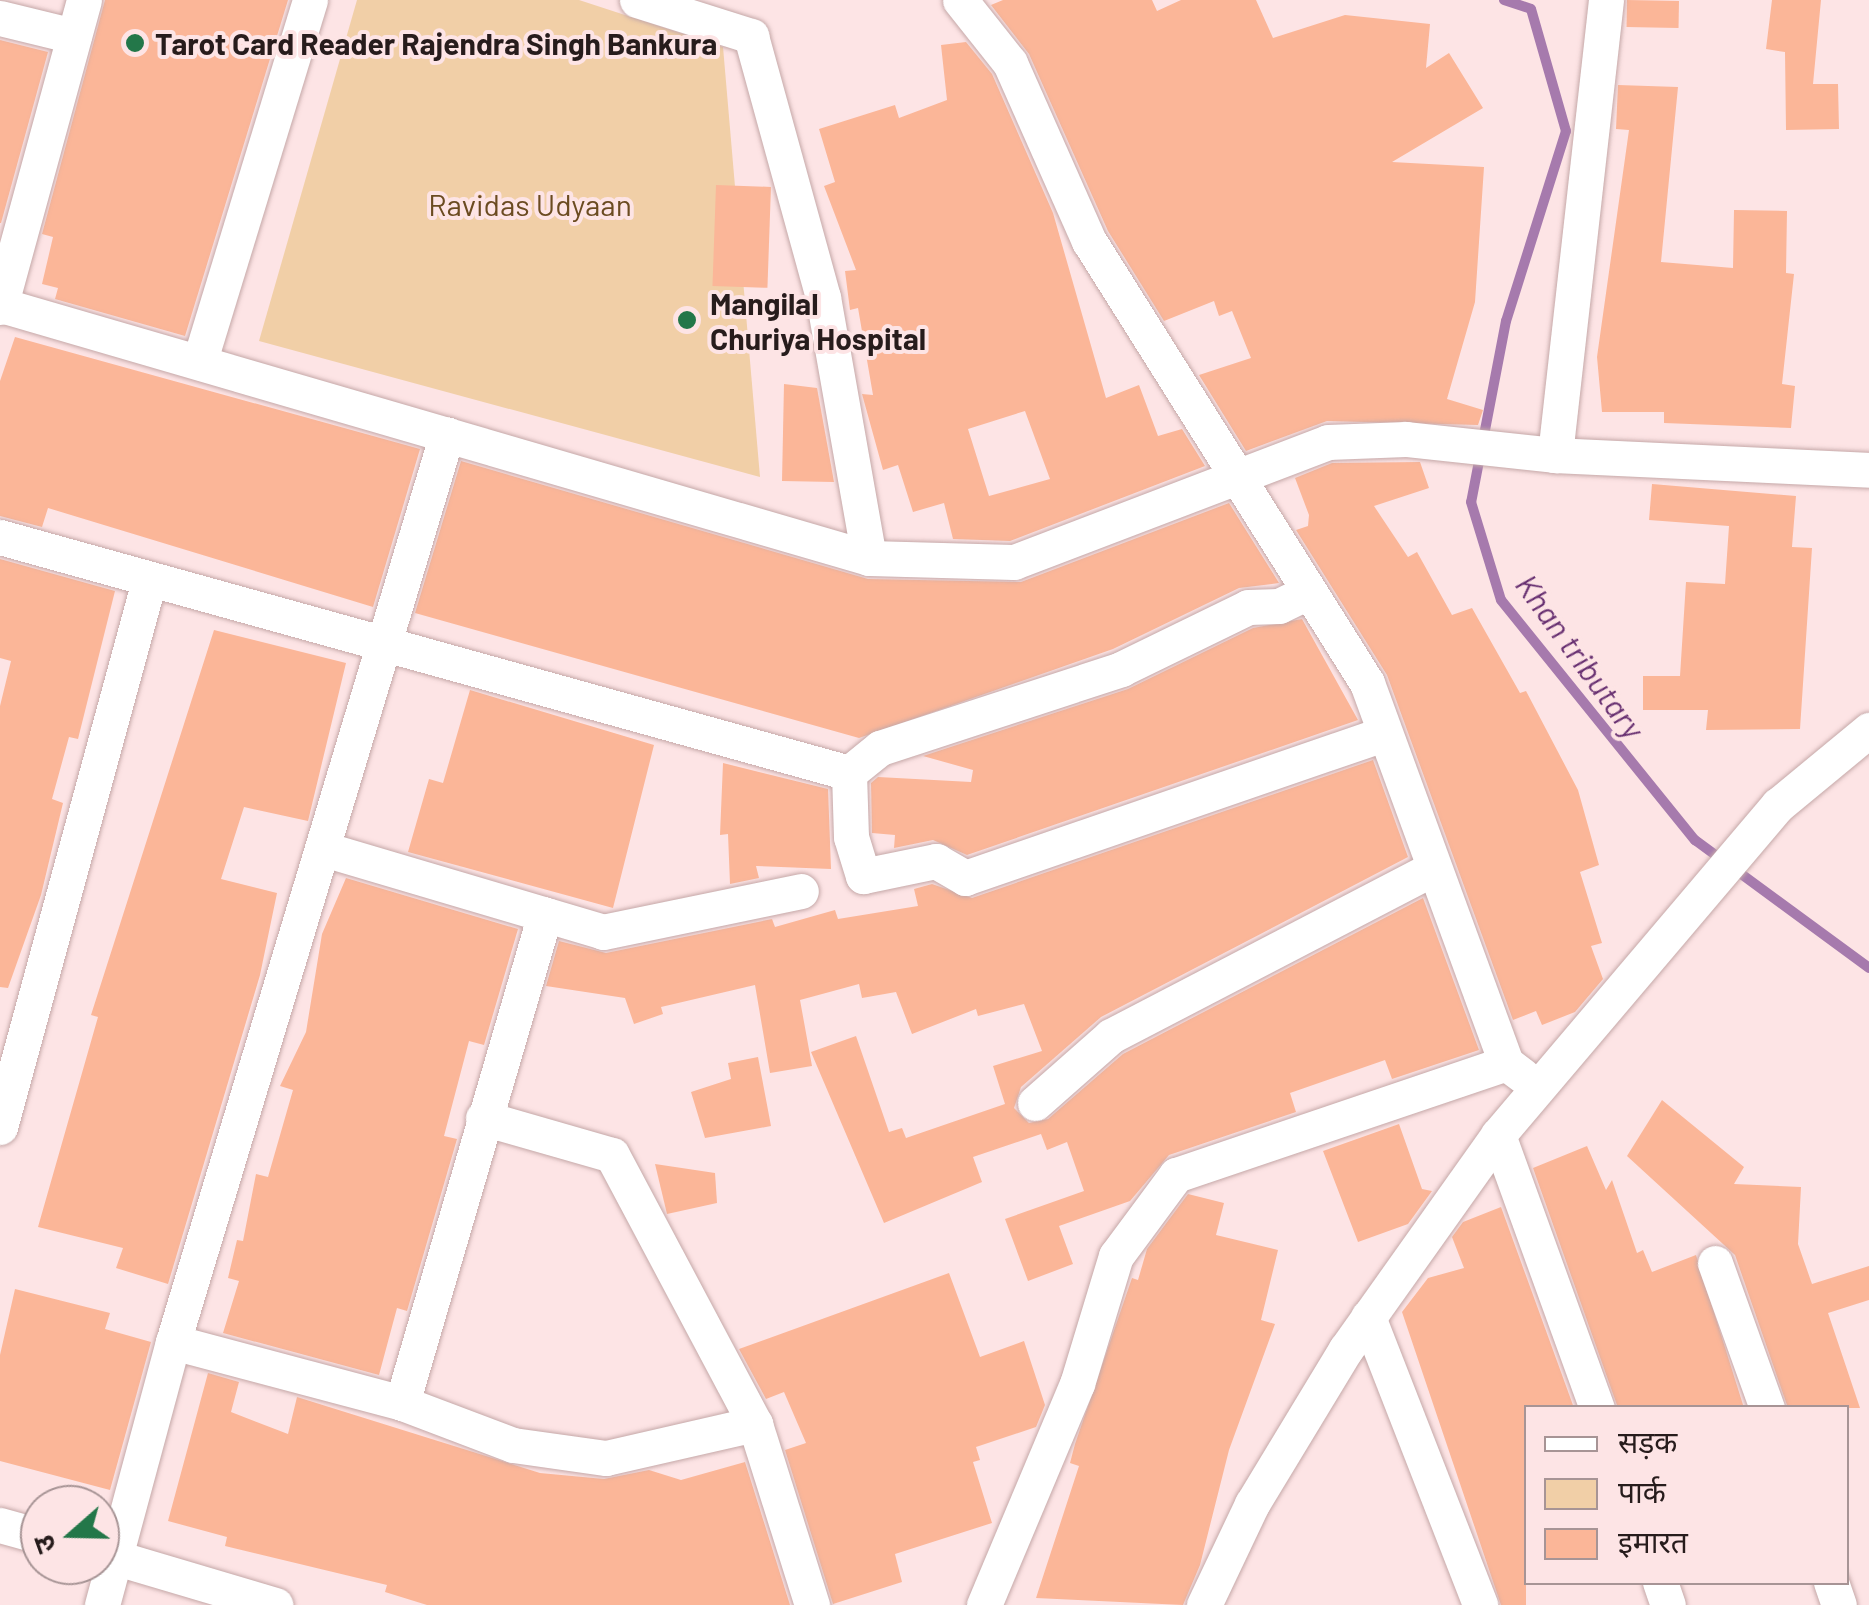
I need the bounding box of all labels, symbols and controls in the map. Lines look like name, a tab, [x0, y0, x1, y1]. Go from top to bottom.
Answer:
place label: Tarot Card Reader Rajendra Singh Bankura	[155, 25, 717, 61]
marker: Tarot Card Reader Rajendra Singh Bankura	[124, 32, 146, 54]
park label: Ravidas Udyaan	[428, 186, 632, 222]
place label: Mangilal Churiya Hospital	[710, 285, 926, 356]
marker: Mangilal Churiya Hospital	[674, 307, 700, 333]
water label: Khan tributary	[1508, 566, 1654, 746]
legend	[1524, 1405, 1849, 1585]
text: सड़क	[1618, 1423, 1677, 1459]
text: पार्क	[1618, 1473, 1666, 1509]
north arrow	[20, 1485, 120, 1585]
text: इमारत	[1618, 1523, 1688, 1559]
text: उ	[25, 1531, 62, 1558]

